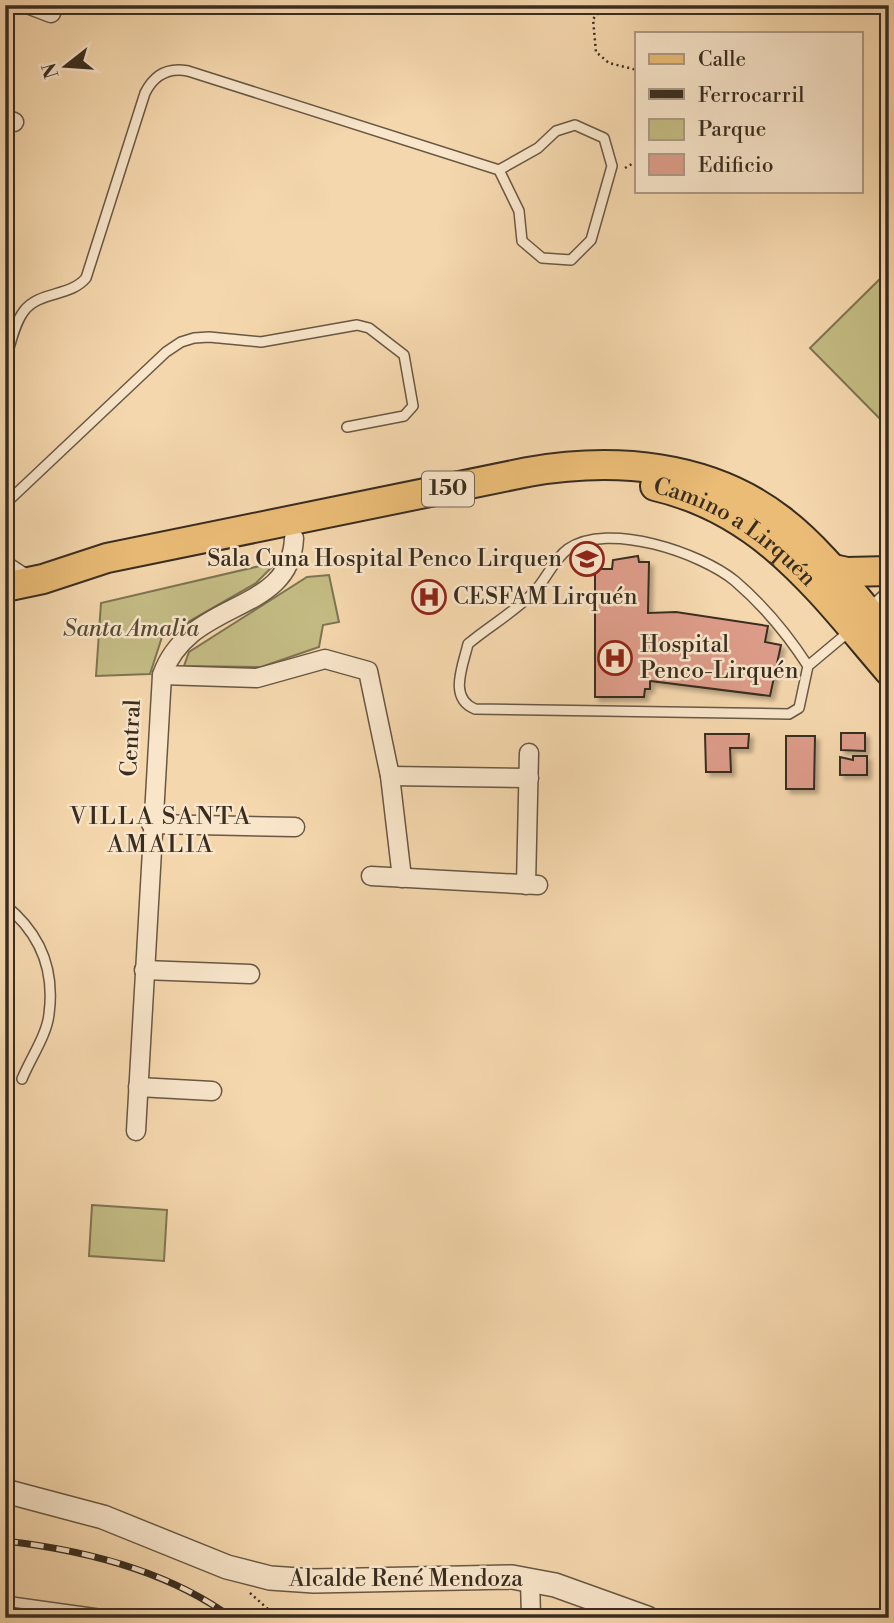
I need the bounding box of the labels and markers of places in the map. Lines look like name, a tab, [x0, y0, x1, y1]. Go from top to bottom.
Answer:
school or university icon: Sala Cuna Hospital Penco Lirquen	[568, 540, 606, 578]
place label: Sala Cuna Hospital Penco Lirquen	[207, 545, 562, 573]
hospital icon: CESFAM Lirquén	[410, 578, 448, 616]
place label: CESFAM Lirquén	[453, 583, 638, 611]
place label: Hospital Penco-Lirquén	[640, 631, 799, 685]
hospital icon: Hospital Penco-Lirquén	[596, 639, 634, 677]

